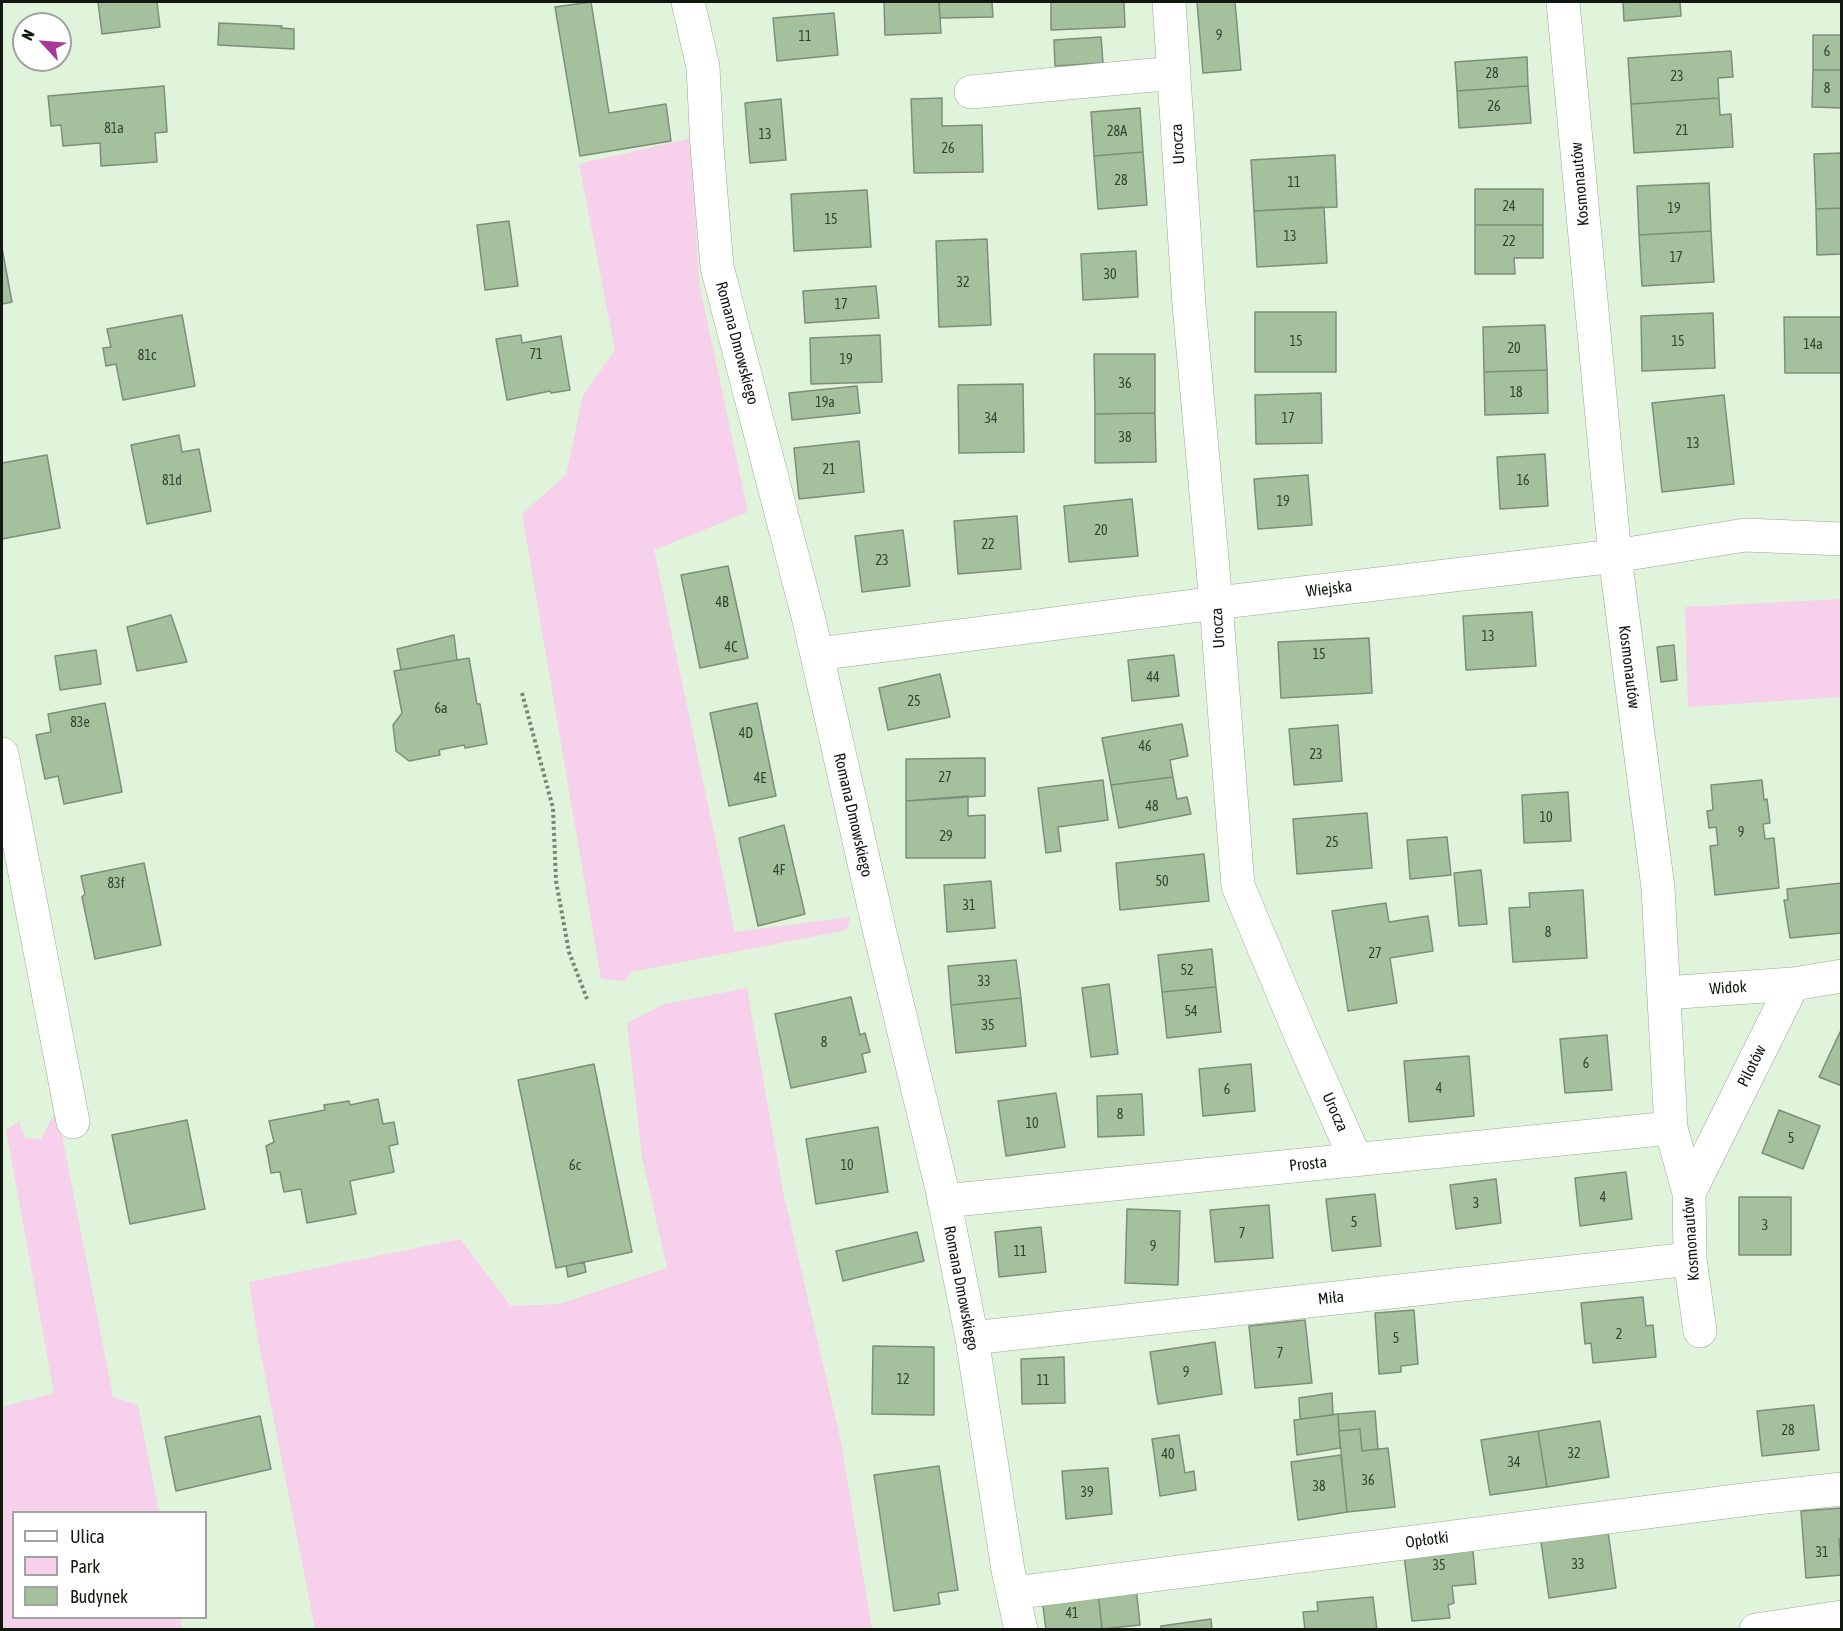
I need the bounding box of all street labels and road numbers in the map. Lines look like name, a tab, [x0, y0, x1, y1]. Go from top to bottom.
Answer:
street label: Urocza	[1167, 123, 1189, 165]
street label: Kosmonautów	[1567, 141, 1593, 227]
street label: Romana Dmowskiego	[711, 279, 763, 407]
street label: Wiejska	[1305, 577, 1353, 601]
street label: Urocza	[1207, 607, 1229, 649]
street label: Kosmonautów	[1614, 624, 1644, 710]
street label: Romana Dmowskiego	[829, 751, 877, 879]
street label: Widok	[1709, 977, 1747, 999]
street label: Pilotów	[1734, 1042, 1770, 1090]
street label: Urocza	[1318, 1089, 1352, 1135]
street label: Prosta	[1288, 1152, 1328, 1176]
street label: Kosmonautów	[1678, 1196, 1704, 1282]
street label: Romana Dmowskiego	[940, 1224, 982, 1352]
street label: Miła	[1317, 1287, 1345, 1309]
street label: Opłotki	[1404, 1528, 1450, 1552]

